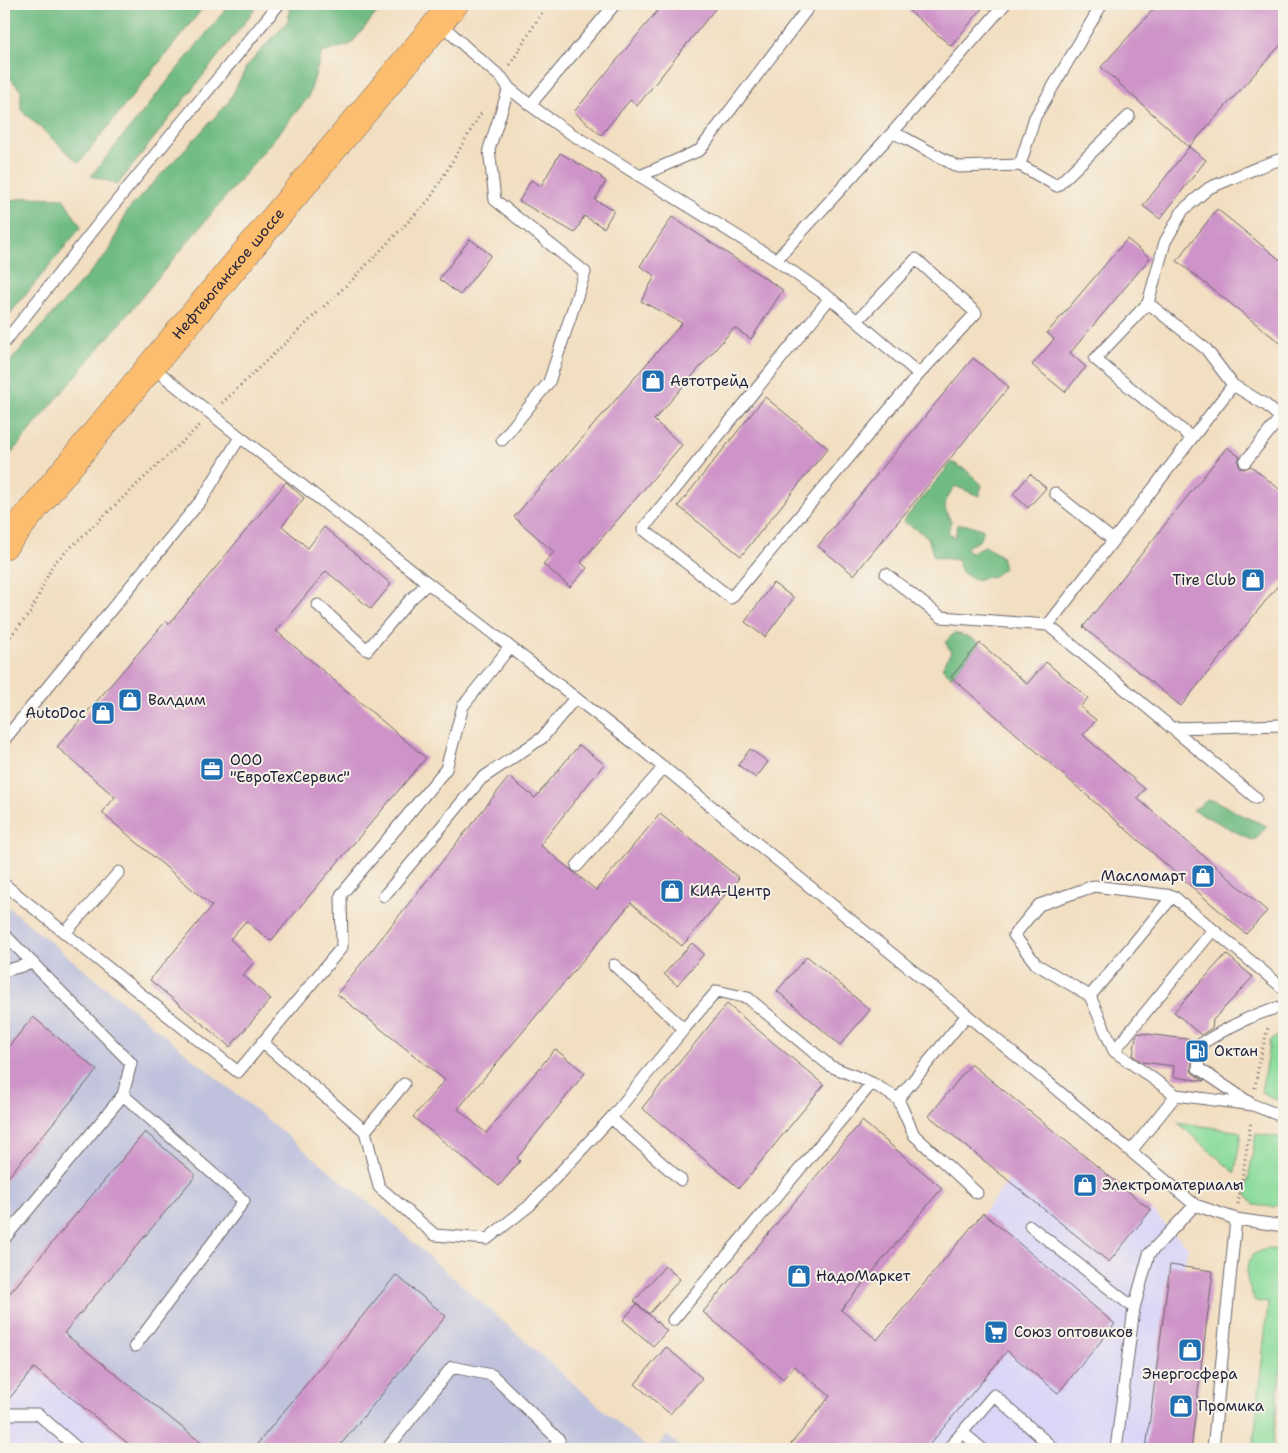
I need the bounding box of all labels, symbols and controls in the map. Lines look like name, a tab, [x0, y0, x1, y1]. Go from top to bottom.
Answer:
street label: Нефтеюганское шоссе	[167, 204, 289, 344]
shop icon: Автотрейд	[640, 368, 666, 394]
place label: Автотрейд	[670, 371, 749, 391]
shop icon: Tire Club	[1240, 567, 1266, 593]
place label: Tire Club	[1172, 570, 1236, 590]
shop icon: Валдим	[117, 687, 143, 713]
place label: Валдим	[148, 690, 206, 710]
shop icon: AutoDoc	[90, 700, 116, 726]
place label: AutoDoc	[25, 703, 86, 723]
place label: ООО "ЕвроТехСервис"	[230, 750, 350, 787]
office icon: ООО "ЕвроТехСервис"	[199, 756, 225, 782]
shop icon: Масломарт	[1190, 863, 1216, 889]
place label: Масломарт	[1101, 866, 1186, 886]
shop icon: КИА-Центр	[659, 878, 685, 904]
place label: КИА-Центр	[690, 881, 771, 901]
fuel station icon: Октан	[1184, 1038, 1210, 1064]
place label: Октан	[1214, 1041, 1258, 1061]
shop icon: Электроматериалы	[1072, 1172, 1098, 1198]
place label: Электроматериалы	[1102, 1175, 1244, 1195]
shop icon: НадоМаркет	[786, 1263, 812, 1289]
place label: НадоМаркет	[816, 1266, 911, 1286]
supermarket icon: Союз оптовиков	[983, 1319, 1009, 1345]
place label: Союз оптовиков	[1014, 1322, 1133, 1342]
shop icon: Энергосфера	[1177, 1337, 1203, 1363]
place label: Энергосфера	[1142, 1364, 1238, 1384]
shop icon: Промика	[1168, 1393, 1194, 1419]
place label: Промика	[1198, 1396, 1265, 1416]

